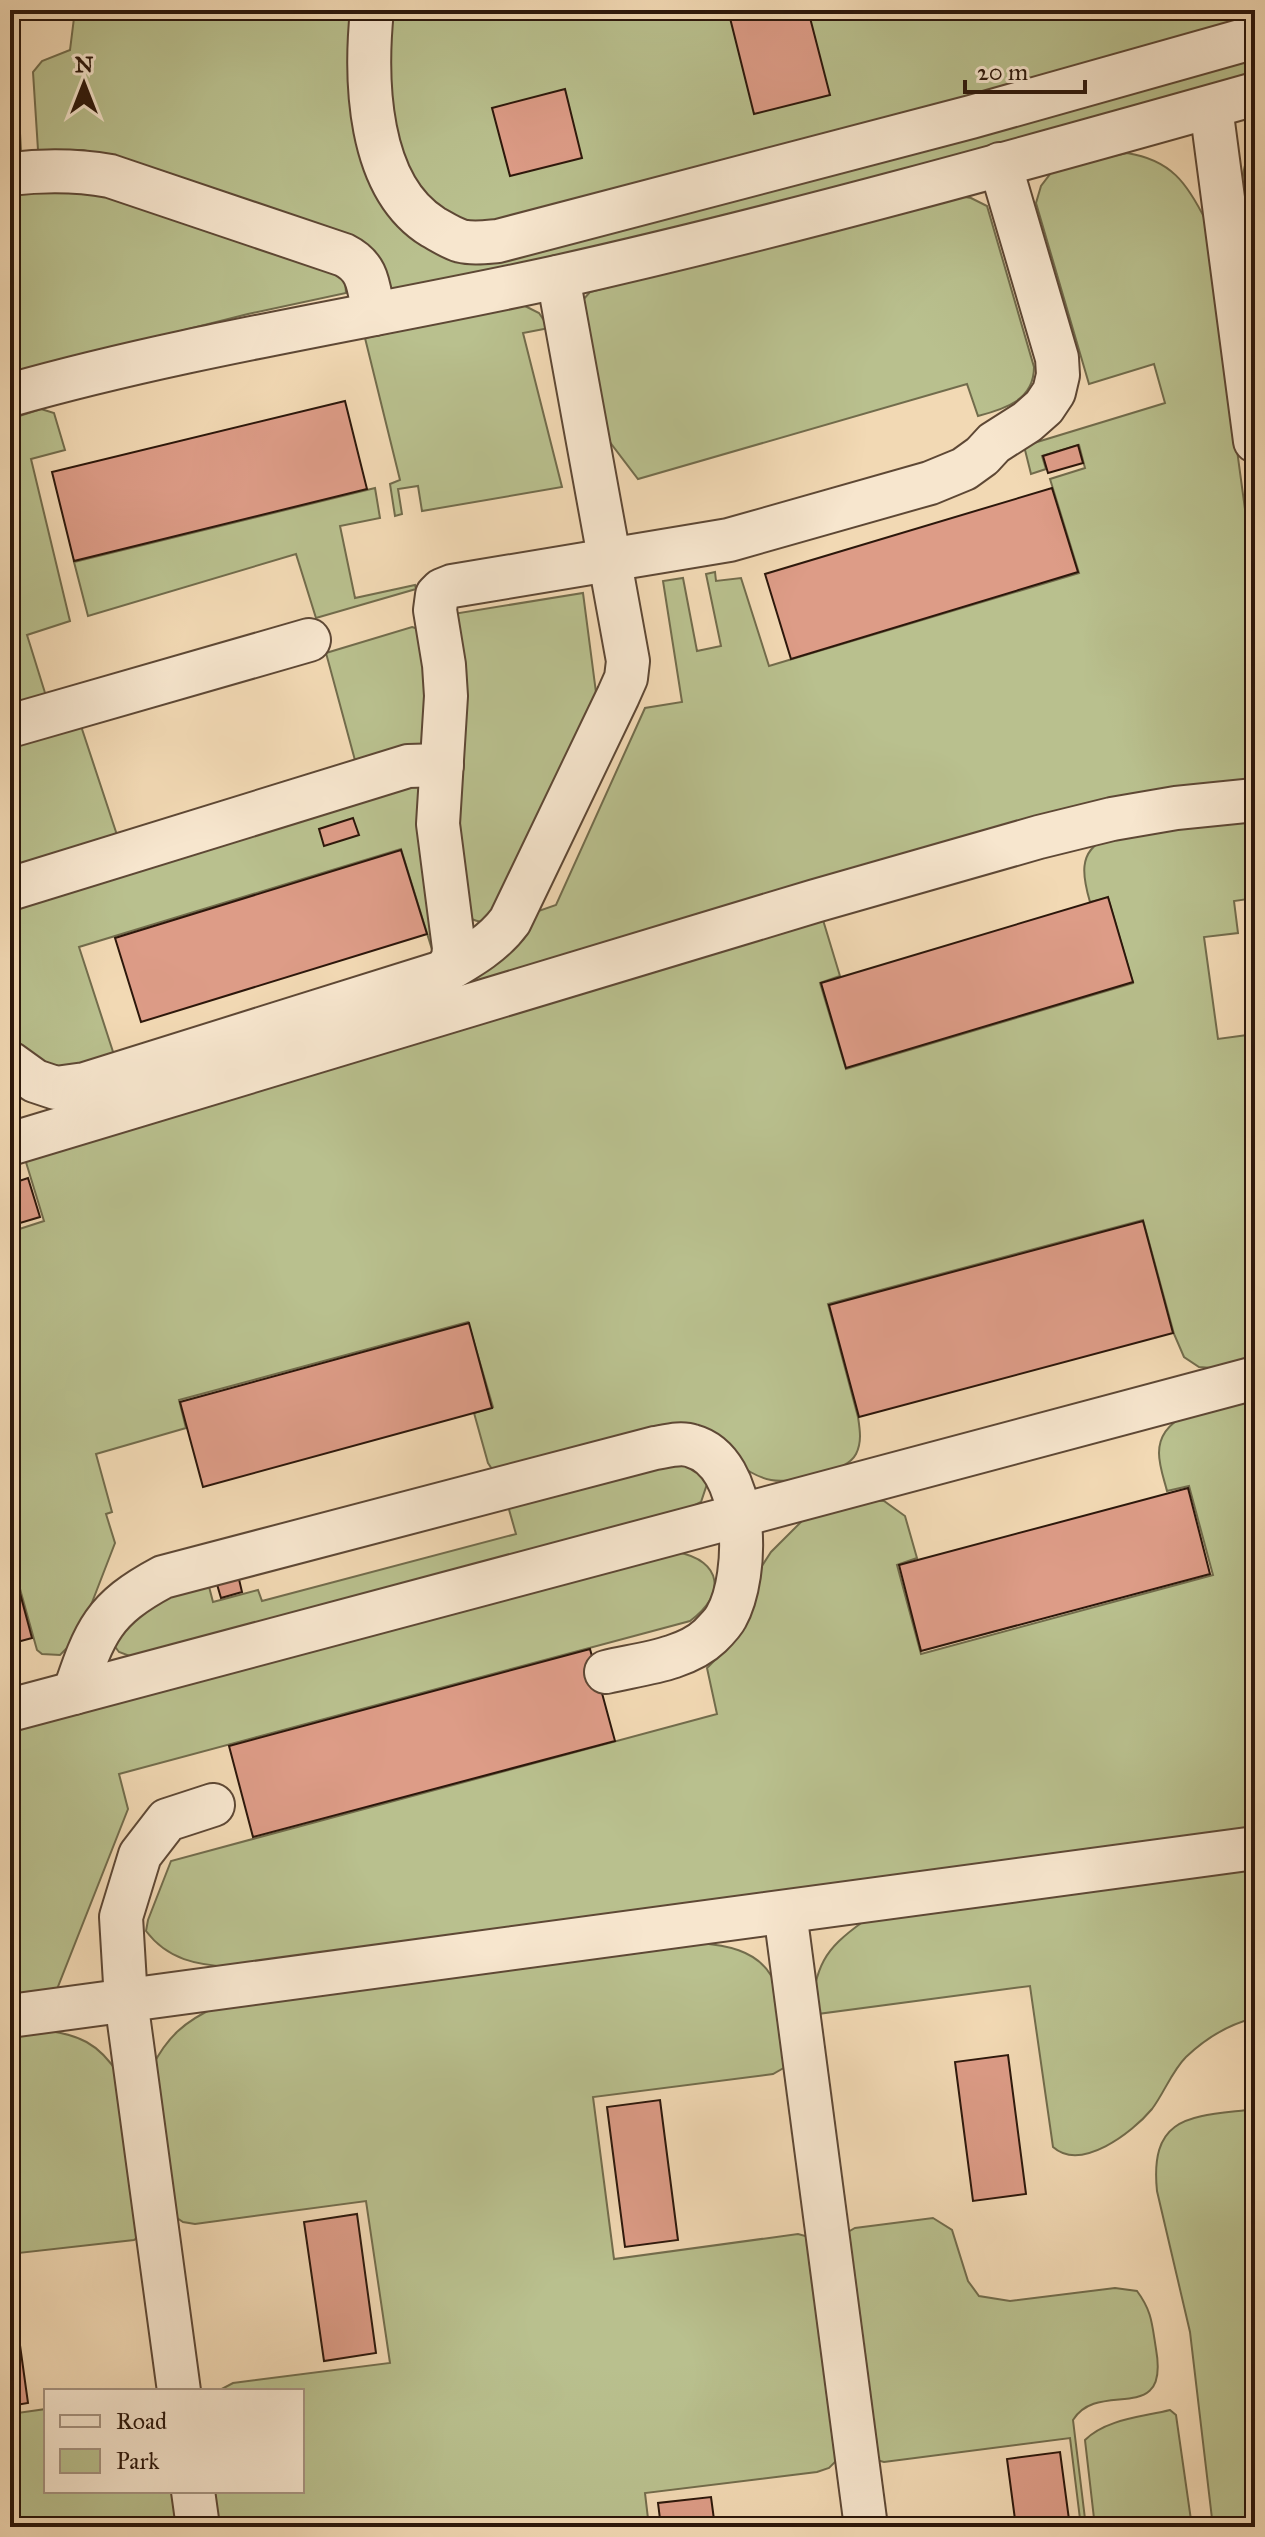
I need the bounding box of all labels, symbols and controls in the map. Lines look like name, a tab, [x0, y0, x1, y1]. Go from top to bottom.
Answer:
north arrow	[44, 44, 124, 124]
scale bar	[965, 44, 1085, 94]
text: N	[75, 51, 94, 78]
text: 20 m	[977, 57, 1028, 87]
legend	[44, 2389, 304, 2493]
text: Road	[116, 2406, 167, 2436]
text: Park	[116, 2446, 160, 2476]

